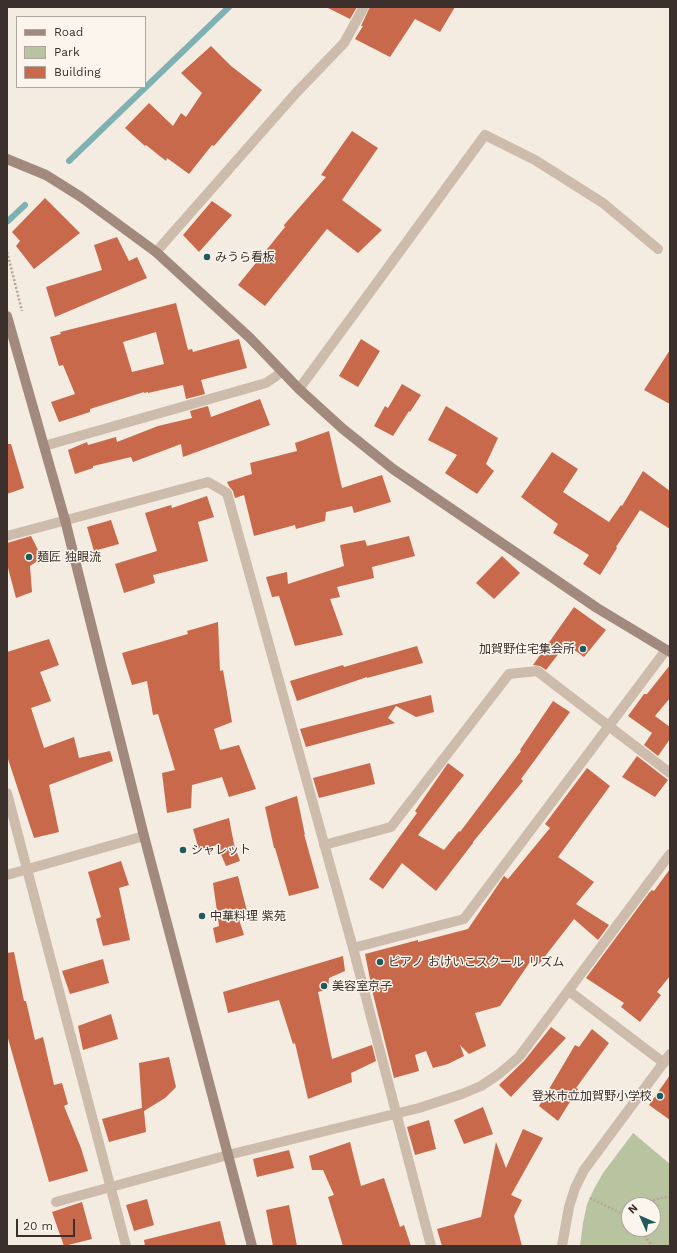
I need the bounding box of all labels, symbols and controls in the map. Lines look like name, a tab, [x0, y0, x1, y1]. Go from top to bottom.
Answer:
legend	[16, 16, 146, 88]
text: Road	[54, 25, 83, 39]
text: Park	[54, 45, 80, 59]
text: Building	[54, 65, 101, 79]
place label: みうら看板	[215, 250, 275, 264]
marker: みうら看板	[202, 252, 212, 262]
place label: 麺匠 独眼流	[37, 550, 101, 564]
marker: 麺匠 独眼流	[24, 552, 34, 562]
place label: 加賀野住宅集会所	[479, 642, 575, 656]
marker: 加賀野住宅集会所	[578, 644, 588, 654]
place label: シャレット	[191, 843, 251, 857]
marker: シャレット	[178, 845, 188, 855]
place label: 中華料理 紫苑	[210, 909, 286, 923]
marker: 中華料理 紫苑	[197, 911, 207, 921]
place label: ピアノ おけいこスクール リズム	[388, 955, 564, 969]
marker: ピアノ おけいこスクール リズム	[375, 957, 385, 967]
place label: 美容室京子	[332, 979, 392, 993]
marker: 美容室京子	[319, 981, 329, 991]
place label: 登米市立加賀野小学校	[532, 1089, 652, 1103]
marker: 登米市立加賀野小学校	[655, 1091, 665, 1101]
north arrow	[621, 1197, 661, 1237]
text: N	[625, 1201, 640, 1216]
scale bar	[18, 1211, 77, 1237]
text: 20 m	[23, 1219, 53, 1233]

